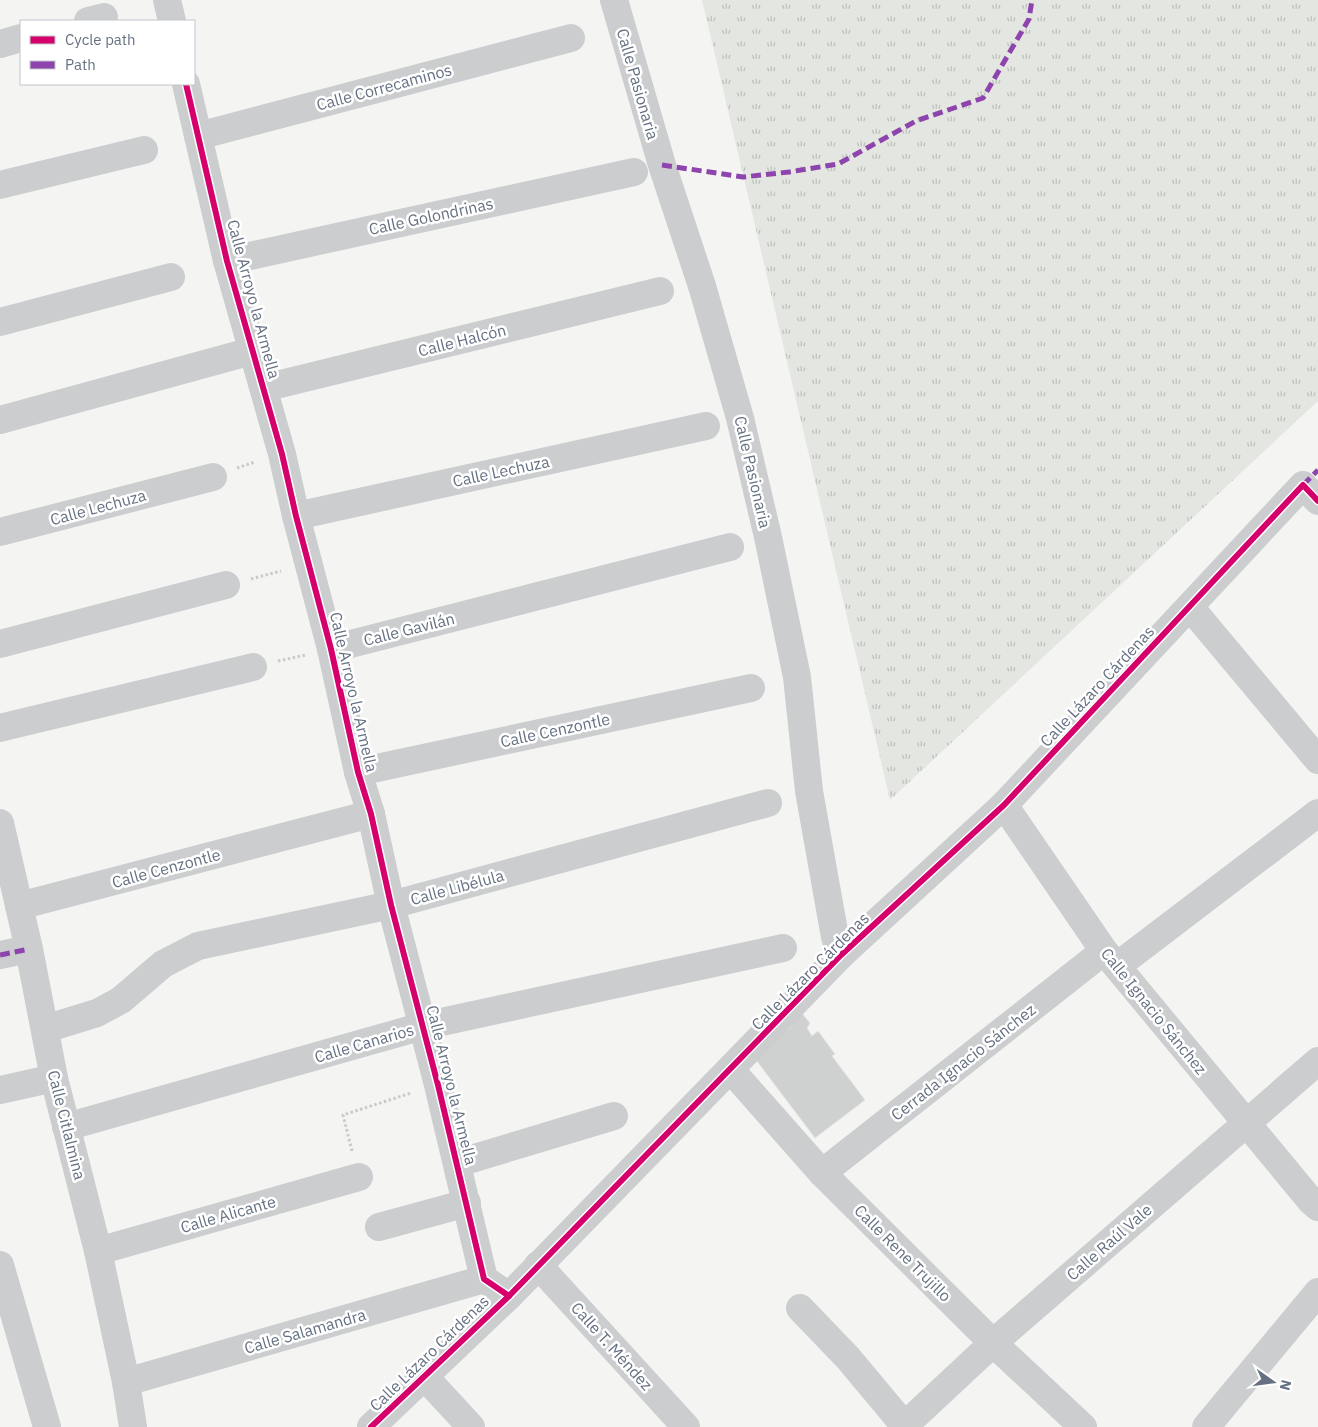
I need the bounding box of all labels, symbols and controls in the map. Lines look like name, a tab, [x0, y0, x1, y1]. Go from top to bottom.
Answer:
legend	[20, 20, 195, 85]
street label: Calle Pasionaria	[613, 26, 664, 142]
text: Cycle path	[65, 30, 136, 49]
text: Path	[65, 55, 96, 74]
street label: Calle Correcaminos	[314, 59, 454, 115]
street label: Calle Golondrinas	[367, 193, 495, 239]
street label: Calle Arroyo la Armella	[223, 217, 285, 381]
street label: Calle Halcón	[416, 319, 508, 361]
street label: Calle Pasionaria	[730, 414, 776, 530]
street label: Calle Lechuza	[451, 451, 552, 491]
street label: Calle Lechuza	[48, 484, 149, 529]
street label: Calle Gavilán	[361, 608, 457, 650]
street label: Calle Arroyo la Armella	[326, 610, 382, 775]
street label: Calle Lázaro Cárdenas	[1036, 621, 1158, 751]
street label: Calle Cenzontle	[498, 709, 612, 751]
street label: Calle Cenzontle	[110, 844, 223, 892]
street label: Calle Libélula	[408, 865, 506, 909]
street label: Calle Lázaro Cárdenas	[747, 908, 873, 1034]
street label: Calle Ignacio Sánchez	[1097, 944, 1211, 1078]
street label: Cerrada Ignacio Sánchez	[887, 999, 1039, 1125]
street label: Calle Arroyo la Armella	[422, 1003, 482, 1167]
street label: Calle Canarios	[312, 1019, 416, 1067]
street label: Calle Citlalmina	[44, 1068, 90, 1182]
street label: Calle Alicante	[178, 1191, 278, 1237]
street label: Calle Raúl Vale	[1062, 1199, 1156, 1284]
street label: Calle Rene Trujillo	[850, 1200, 956, 1306]
street label: Calle Lázaro Cárdenas	[365, 1291, 493, 1415]
street label: Calle T. Méndez	[567, 1298, 657, 1394]
street label: Calle Salamandra	[242, 1304, 369, 1358]
north arrow	[1248, 1357, 1298, 1407]
text: N	[1276, 1378, 1296, 1392]

